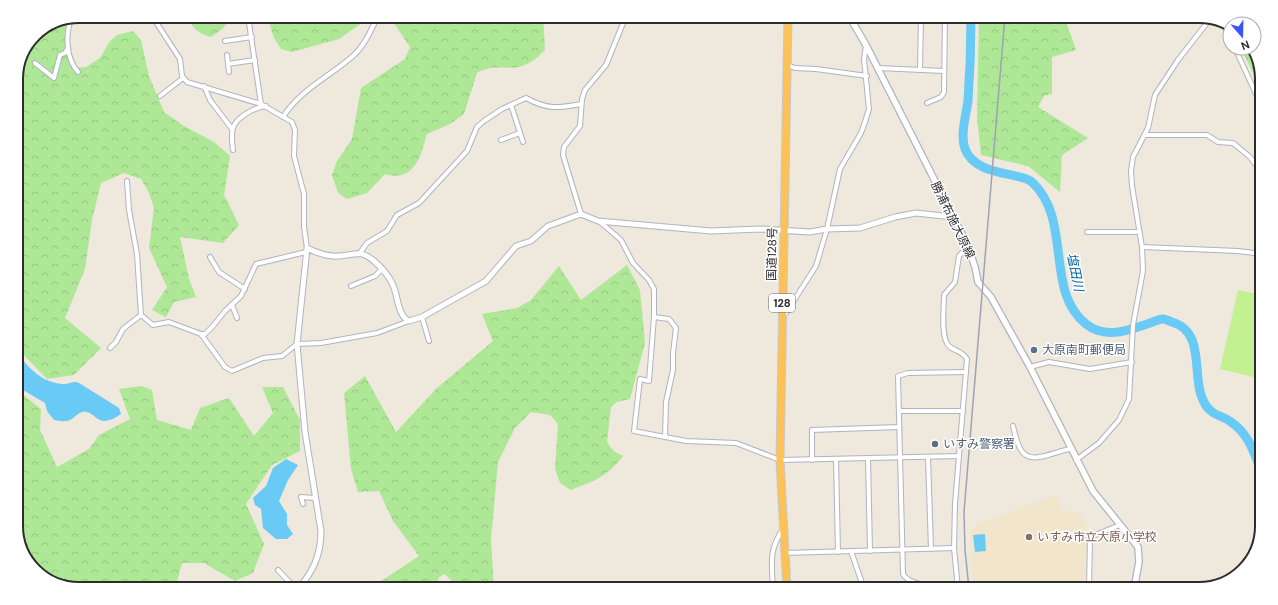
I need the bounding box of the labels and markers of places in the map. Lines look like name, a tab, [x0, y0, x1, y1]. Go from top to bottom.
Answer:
place label: 大原南町郵便局	[1042, 342, 1126, 358]
marker: 大原南町郵便局	[1029, 345, 1039, 355]
place label: いすみ警察署	[943, 436, 1015, 452]
marker: いすみ警察署	[930, 439, 940, 449]
place label: いすみ市立大原小学校	[1037, 529, 1157, 545]
marker: いすみ市立大原小学校	[1024, 532, 1034, 542]

